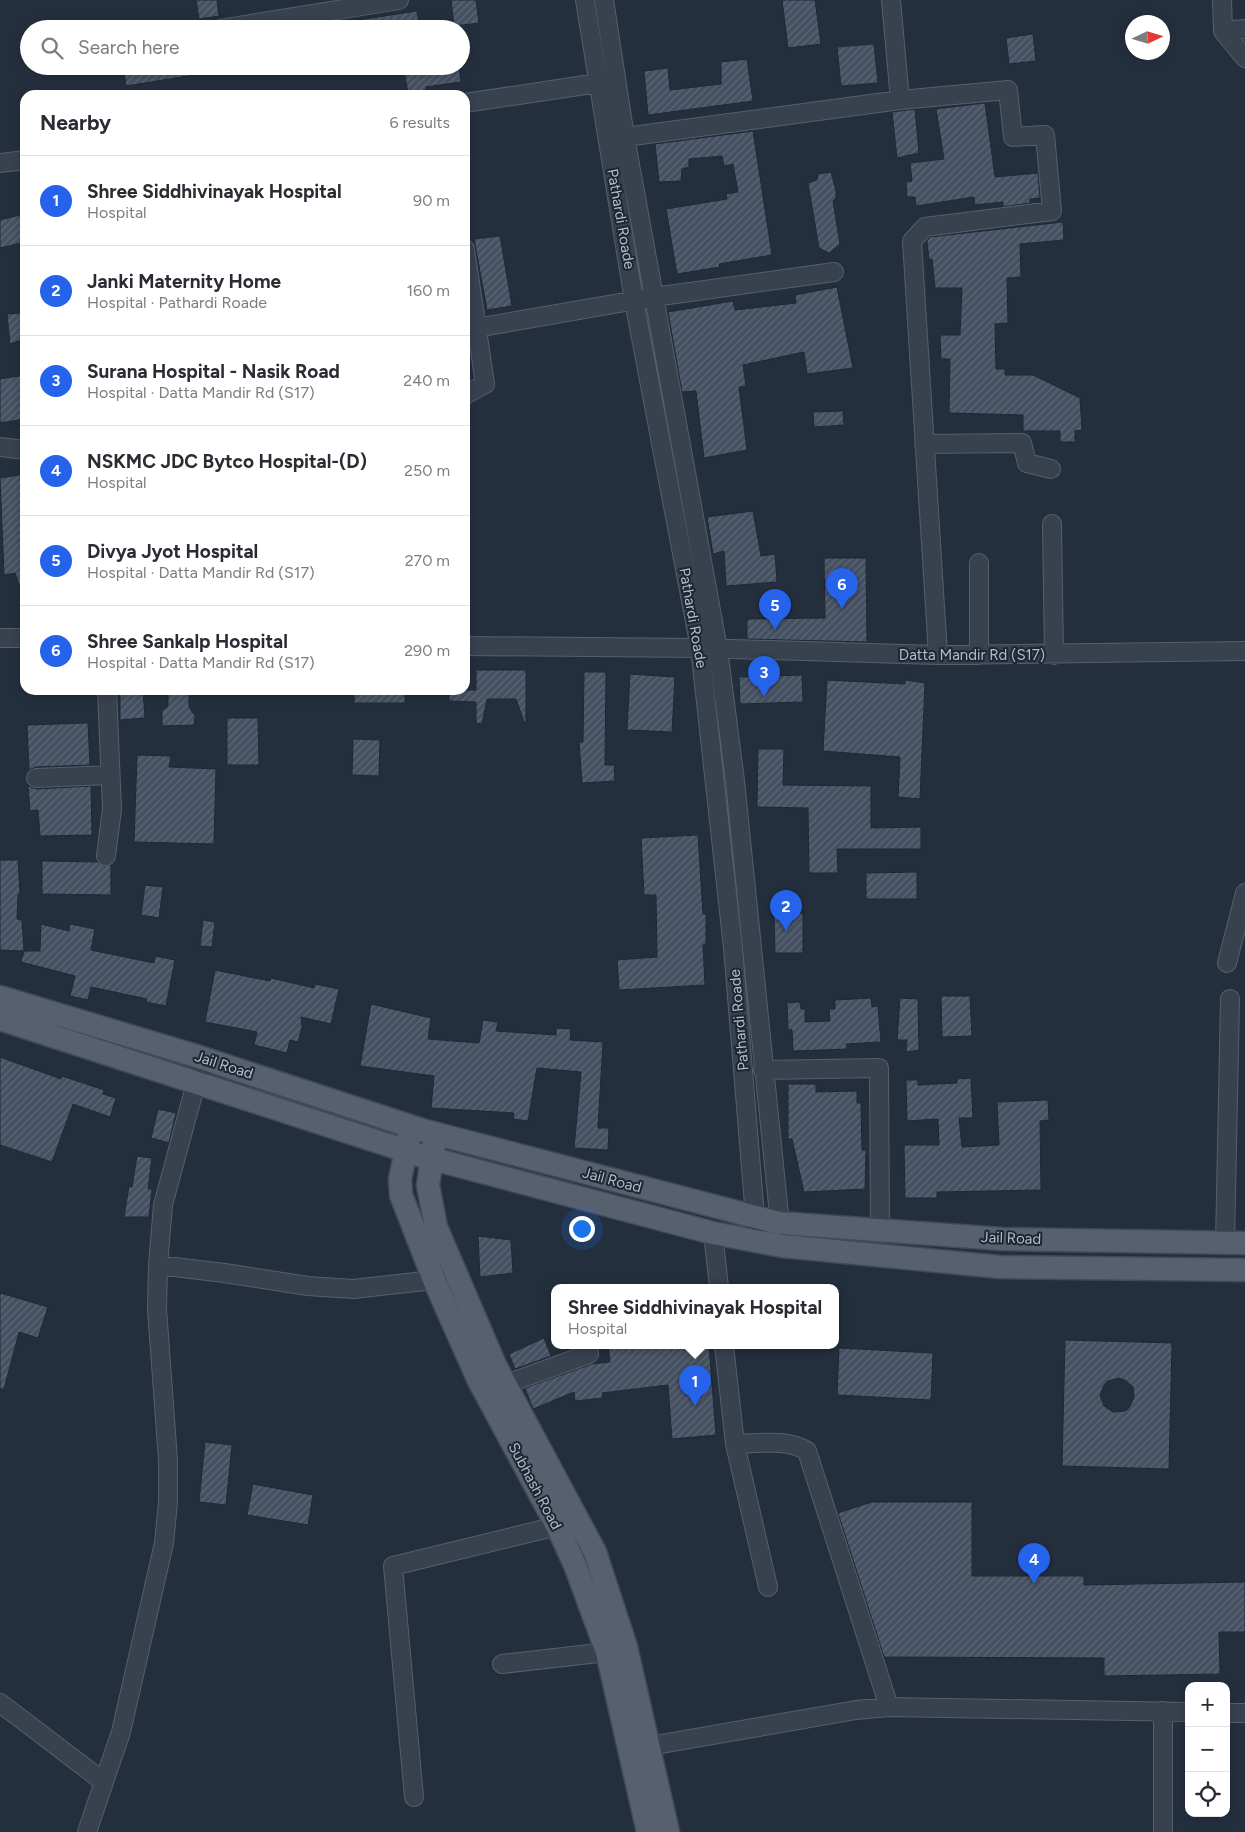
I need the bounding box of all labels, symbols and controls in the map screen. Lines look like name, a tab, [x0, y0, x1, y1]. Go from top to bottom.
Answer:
north arrow	[1125, 15, 1170, 60]
search box	[20, 20, 470, 75]
icon: search	[38, 34, 66, 62]
text: Search here	[78, 36, 180, 59]
text: Nearby	[40, 110, 111, 135]
text: 6 results	[389, 113, 450, 132]
street label: Pathardi Roade	[603, 167, 639, 271]
text: Shree Siddhivinayak Hospital	[87, 180, 342, 203]
text: 1	[53, 191, 59, 210]
text: 90 m	[413, 191, 450, 210]
text: Hospital	[87, 203, 147, 222]
text: Janki Maternity Home	[87, 270, 281, 293]
text: 2	[51, 281, 61, 300]
text: 160 m	[407, 281, 450, 300]
text: Hospital · Pathardi Roade	[87, 293, 267, 312]
text: Surana Hospital - Nasik Road	[87, 360, 340, 383]
text: 3	[52, 371, 60, 390]
text: 240 m	[403, 371, 450, 390]
text: Hospital · Datta Mandir Rd (S17)	[87, 383, 315, 402]
text: NSKMC JDC Bytco Hospital-(D)	[87, 450, 367, 473]
text: 4	[51, 461, 61, 480]
text: 250 m	[404, 461, 450, 480]
text: Hospital	[87, 473, 147, 492]
text: Divya Jyot Hospital	[87, 540, 258, 563]
text: 5	[51, 551, 61, 570]
text: 270 m	[405, 551, 450, 570]
text: Hospital · Datta Mandir Rd (S17)	[87, 563, 315, 582]
street label: Pathardi Roade	[675, 566, 711, 670]
pin: 6	[826, 568, 858, 609]
pin: 5	[759, 589, 791, 630]
text: Shree Sankalp Hospital	[87, 630, 288, 653]
text: 6	[51, 641, 61, 660]
text: 290 m	[404, 641, 450, 660]
street label: Datta Mandir Rd (S17)	[899, 646, 1045, 664]
text: Hospital · Datta Mandir Rd (S17)	[87, 653, 315, 672]
pin: 3	[748, 656, 780, 697]
pin: 2	[770, 890, 802, 931]
street label: Pathardi Roade	[726, 969, 752, 1071]
street label: Jail Road	[193, 1047, 255, 1083]
street label: Jail Road	[581, 1163, 643, 1197]
your location	[569, 1216, 595, 1242]
street label: Jail Road	[981, 1228, 1041, 1248]
popup	[551, 1284, 839, 1349]
text: Shree Siddhivinayak Hospital	[568, 1296, 822, 1319]
text: Hospital	[568, 1319, 627, 1338]
pin: 1	[679, 1365, 711, 1406]
street label: Subhash Road	[505, 1439, 565, 1533]
pin: 4	[1018, 1543, 1050, 1584]
map controls	[1185, 1682, 1230, 1817]
button: +	[1185, 1682, 1230, 1727]
button: −	[1185, 1727, 1230, 1772]
button: locate	[1185, 1772, 1230, 1817]

